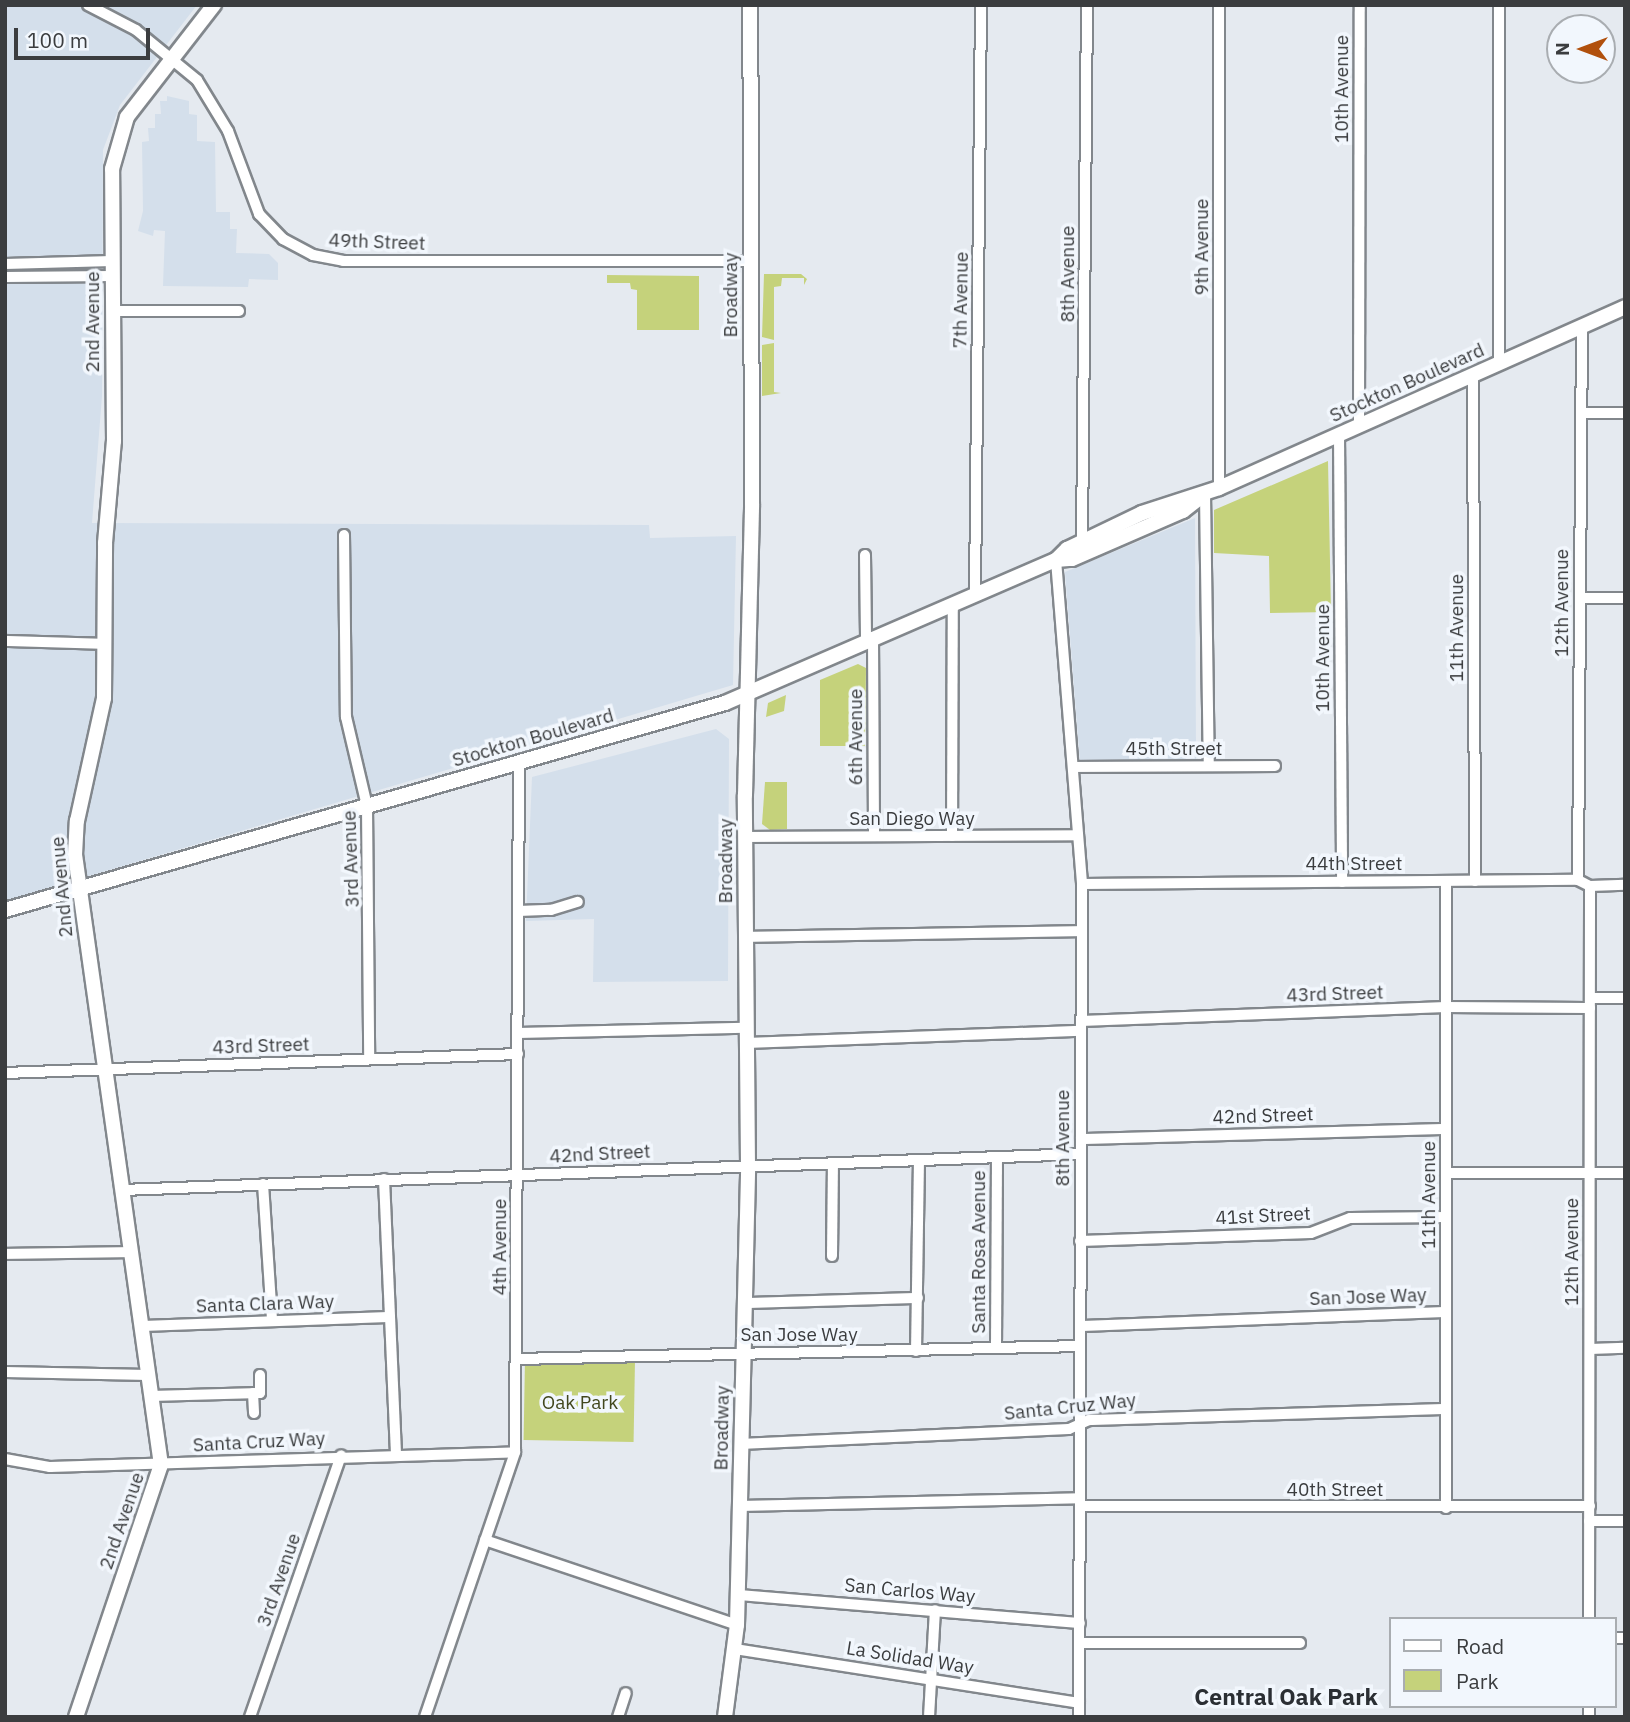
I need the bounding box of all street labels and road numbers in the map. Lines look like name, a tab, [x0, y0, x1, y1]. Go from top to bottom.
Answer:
street label: 10th Avenue	[1331, 35, 1353, 143]
street label: 9th Avenue	[1191, 199, 1213, 295]
street label: 8th Avenue	[1057, 226, 1079, 322]
street label: 49th Street	[328, 229, 426, 255]
street label: 7th Avenue	[949, 251, 973, 349]
street label: Broadway	[720, 252, 742, 338]
street label: 2nd Avenue	[82, 271, 104, 373]
street label: Stockton Boulevard	[1326, 339, 1488, 427]
street label: 12th Avenue	[1551, 549, 1573, 657]
street label: 11th Avenue	[1446, 574, 1468, 682]
street label: 10th Avenue	[1312, 604, 1334, 712]
street label: 6th Avenue	[845, 689, 867, 785]
street label: Stockton Boulevard	[450, 704, 616, 772]
street label: 45th Street	[1126, 738, 1222, 760]
street label: San Diego Way	[849, 808, 975, 830]
street label: 3rd Avenue	[338, 810, 364, 908]
street label: Broadway	[715, 818, 737, 904]
street label: 2nd Avenue	[46, 836, 78, 938]
street label: 44th Street	[1306, 853, 1402, 875]
street label: 43rd Street	[1286, 981, 1384, 1007]
street label: 43rd Street	[212, 1033, 310, 1059]
street label: 8th Avenue	[1052, 1090, 1074, 1186]
street label: 42nd Street	[1212, 1103, 1314, 1129]
street label: 42nd Street	[549, 1140, 651, 1168]
street label: 11th Avenue	[1418, 1141, 1440, 1249]
street label: Santa Rosa Avenue	[968, 1170, 990, 1334]
street label: 12th Avenue	[1561, 1198, 1583, 1306]
street label: 4th Avenue	[489, 1199, 511, 1295]
street label: 41st Street	[1215, 1202, 1311, 1230]
street label: San Jose Way	[1309, 1284, 1427, 1310]
street label: Santa Clara Way	[196, 1290, 334, 1318]
street label: San Jose Way	[740, 1324, 858, 1346]
street label: Broadway	[710, 1385, 734, 1471]
street label: Santa Cruz Way	[1003, 1389, 1137, 1425]
street label: Santa Cruz Way	[192, 1427, 326, 1457]
street label: 2nd Avenue	[95, 1469, 149, 1573]
street label: 40th Street	[1287, 1479, 1383, 1501]
street label: 3rd Avenue	[252, 1530, 306, 1630]
street label: San Carlos Way	[844, 1574, 976, 1608]
street label: La Solidad Way	[845, 1637, 975, 1679]

